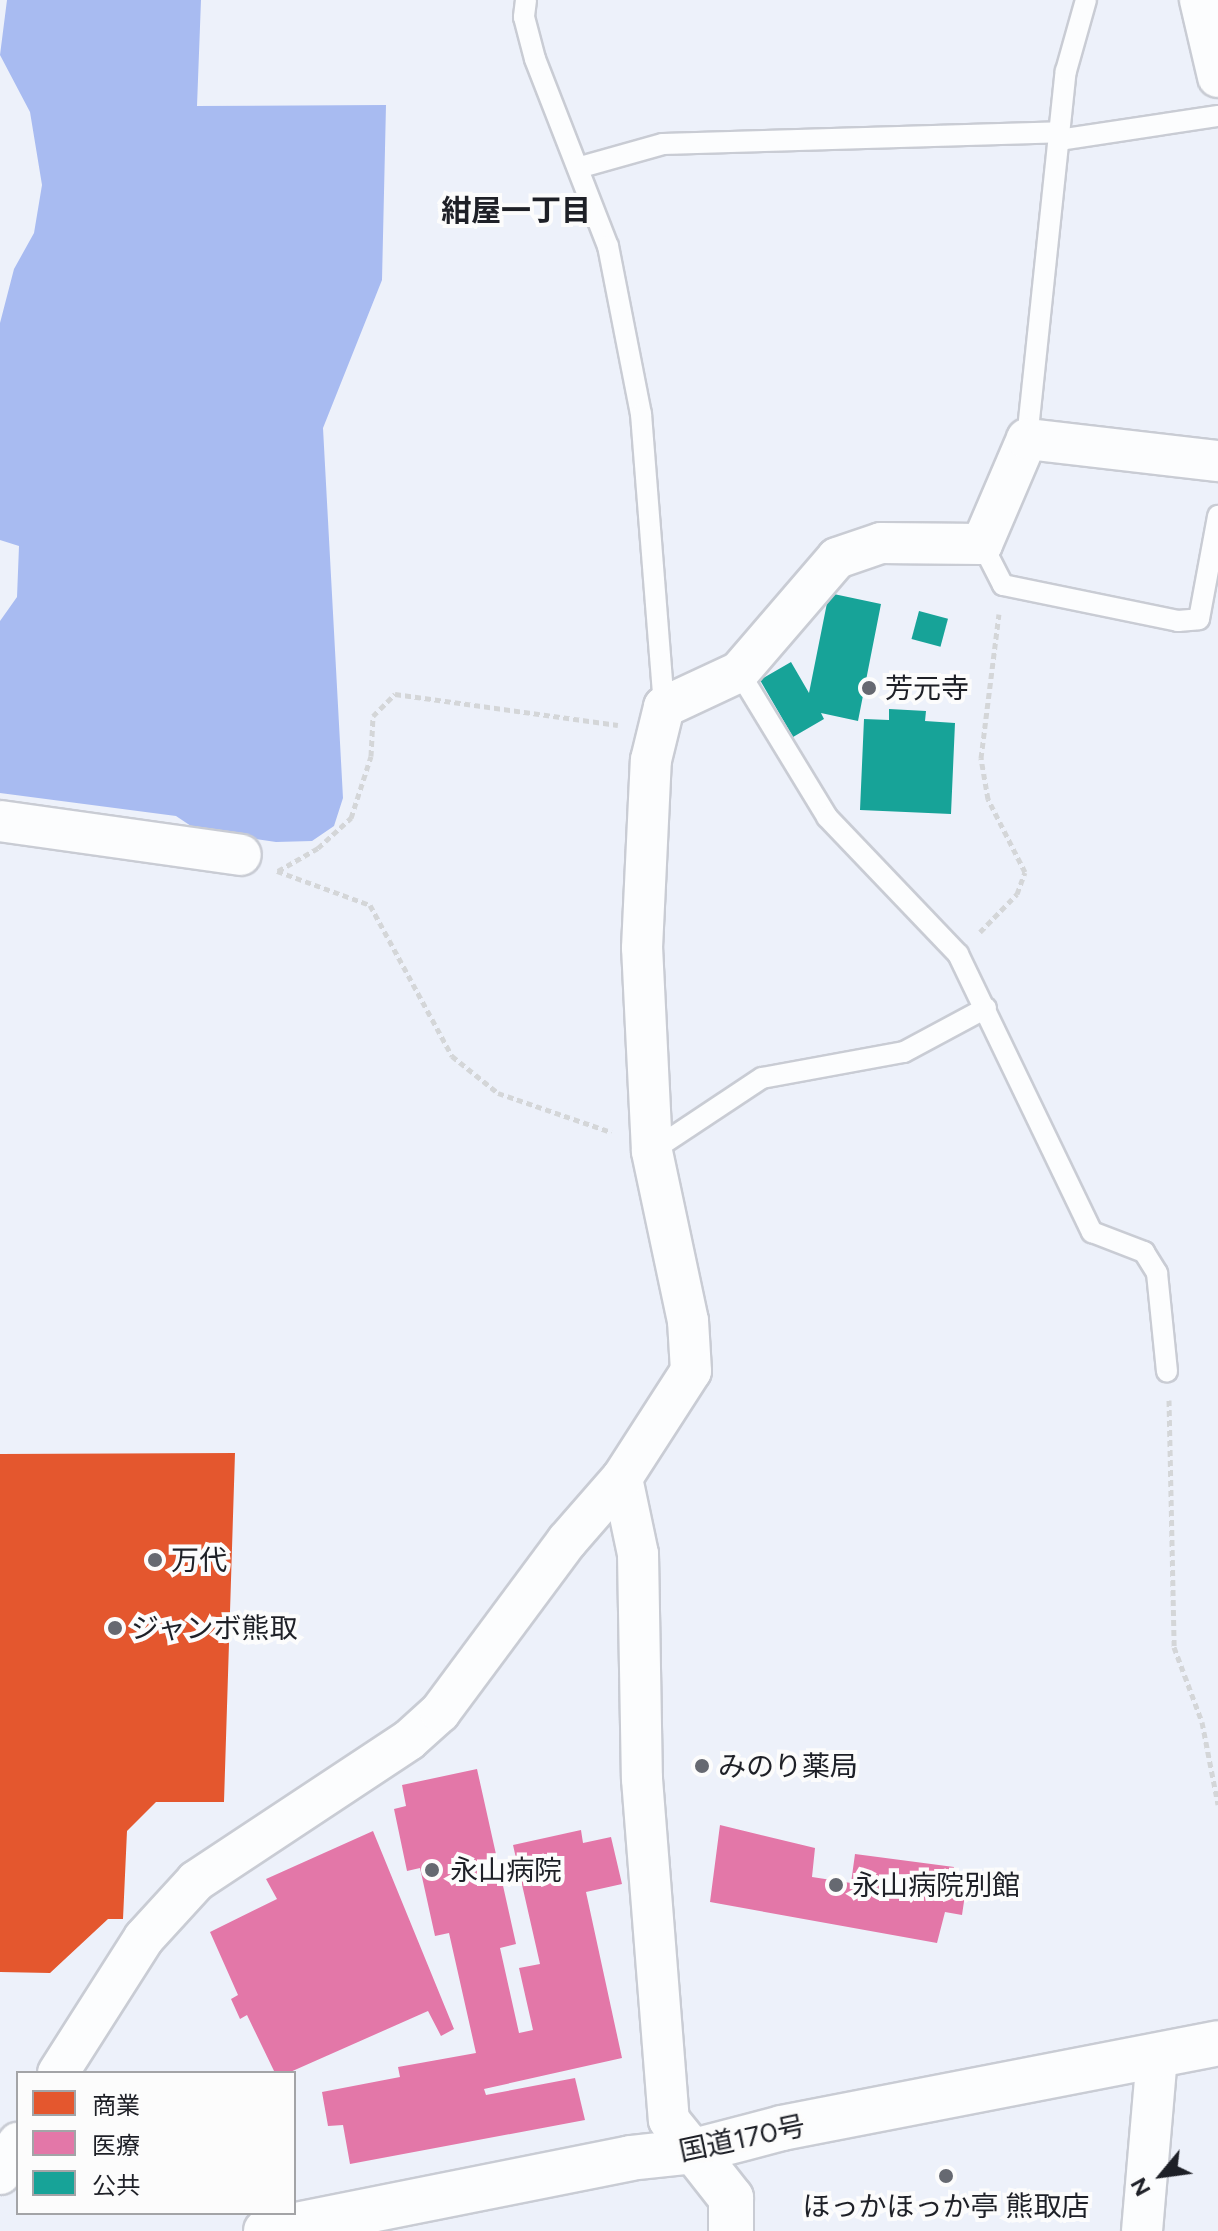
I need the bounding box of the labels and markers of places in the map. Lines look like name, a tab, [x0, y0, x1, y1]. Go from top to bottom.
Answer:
place label: 芳元寺	[885, 671, 969, 705]
marker: 芳元寺	[860, 679, 878, 697]
place label: 万代	[171, 1543, 227, 1577]
marker: 万代	[146, 1551, 164, 1569]
place label: ジャンボ熊取	[131, 1611, 299, 1645]
marker: ジャンボ熊取	[106, 1619, 124, 1637]
place label: みのり薬局	[718, 1749, 858, 1783]
marker: みのり薬局	[693, 1757, 711, 1775]
place label: 永山病院	[450, 1853, 562, 1887]
marker: 永山病院	[421, 1859, 443, 1881]
place label: 永山病院別館	[852, 1868, 1020, 1902]
marker: 永山病院別館	[827, 1876, 845, 1894]
marker: ほっかほっか亭 熊取店	[937, 2167, 955, 2185]
place label: ほっかほっか亭 熊取店	[803, 2189, 1089, 2223]

